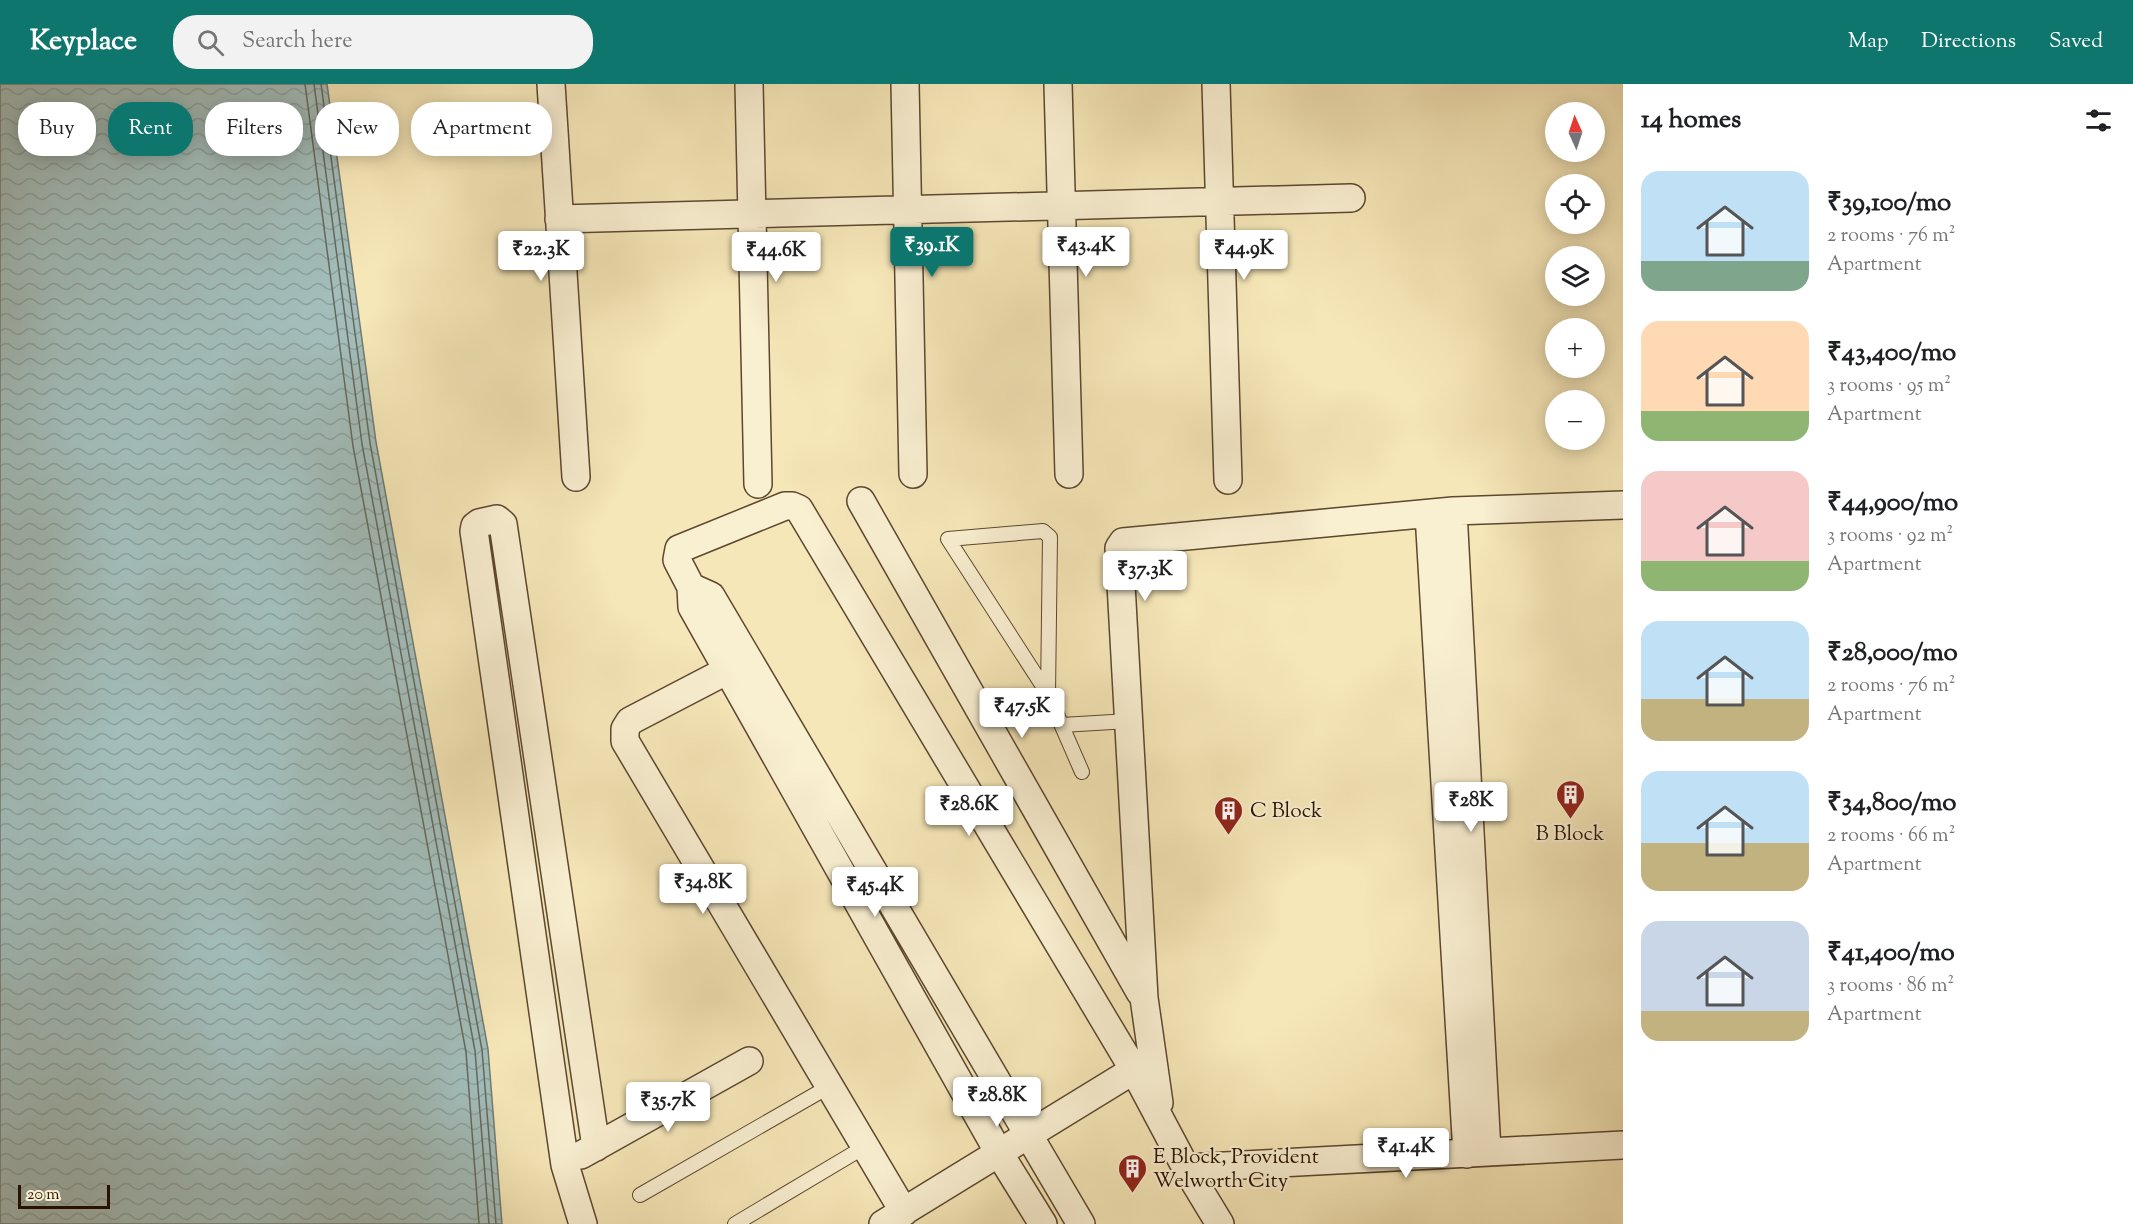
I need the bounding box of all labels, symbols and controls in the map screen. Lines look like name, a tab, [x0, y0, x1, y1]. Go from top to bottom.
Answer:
search box	[173, 15, 593, 69]
text: Keyplace	[30, 22, 137, 62]
icon: search	[194, 26, 227, 59]
text: Search here	[242, 26, 352, 58]
text: Map	[1848, 27, 1888, 57]
text: Directions	[1921, 27, 2016, 57]
text: Saved	[2049, 27, 2103, 57]
chip: Buy	[18, 102, 96, 156]
chip: Rent	[108, 102, 193, 156]
chip: Filters	[205, 102, 303, 156]
chip: New	[315, 102, 399, 156]
chip: Apartment	[411, 102, 552, 156]
north arrow	[1545, 102, 1605, 162]
map controls	[1545, 102, 1605, 450]
text: 14 homes	[1641, 102, 1741, 139]
icon: filters	[2082, 104, 2115, 137]
button: locate	[1545, 174, 1605, 234]
text: ₹39,100/mo	[1827, 185, 1951, 222]
icon: home	[1689, 195, 1761, 267]
text: 2 rooms · 76 m²	[1827, 222, 1955, 251]
pin: ₹39.1K	[883, 227, 981, 278]
pin: ₹43.4K	[1037, 227, 1135, 278]
pin: ₹44.9K	[1195, 230, 1293, 281]
pin: ₹22.3K	[492, 231, 590, 282]
pin: ₹44.6K	[727, 232, 825, 283]
text: ₹39.1K	[904, 232, 960, 261]
text: ₹43.4K	[1056, 232, 1116, 261]
text: ₹44.9K	[1214, 235, 1274, 264]
text: ₹22.3K	[512, 236, 570, 265]
text: ₹44.6K	[746, 237, 806, 266]
button: layers	[1545, 246, 1605, 306]
text: Apartment	[1827, 251, 1922, 280]
button: +	[1545, 318, 1605, 378]
text: ₹43,400/mo	[1827, 335, 1956, 372]
icon: home	[1689, 345, 1761, 417]
text: 3 rooms · 95 m²	[1827, 372, 1951, 401]
button: −	[1545, 390, 1605, 450]
text: Apartment	[1827, 401, 1922, 430]
text: ₹44,900/mo	[1827, 485, 1958, 522]
icon: home	[1689, 495, 1761, 567]
text: 3 rooms · 92 m²	[1827, 522, 1953, 551]
pin: ₹37.3K	[1096, 551, 1194, 602]
text: Apartment	[1827, 551, 1922, 580]
text: ₹37.3K	[1117, 556, 1173, 585]
text: ₹28,000/mo	[1827, 635, 1958, 672]
icon: home	[1689, 645, 1761, 717]
text: 2 rooms · 76 m²	[1827, 672, 1955, 701]
pin: ₹47.5K	[973, 688, 1071, 739]
text: ₹47.5K	[994, 693, 1050, 722]
text: Apartment	[1827, 701, 1922, 730]
building icon: B Block	[1554, 778, 1586, 820]
pin: ₹28K	[1435, 782, 1507, 833]
text: ₹34,800/mo	[1827, 785, 1956, 822]
pin: ₹28.6K	[920, 786, 1018, 837]
text: ₹28K	[1448, 787, 1494, 816]
text: ₹28.6K	[939, 791, 999, 820]
building icon: C Block	[1213, 794, 1245, 836]
icon: home	[1689, 795, 1761, 867]
place label: C Block	[1250, 797, 1323, 827]
place label: B Block	[1536, 820, 1605, 850]
text: 2 rooms · 66 m²	[1827, 822, 1955, 851]
text: Apartment	[1827, 851, 1922, 880]
pin: ₹34.8K	[654, 864, 752, 915]
pin: ₹45.4K	[826, 867, 924, 918]
text: ₹34.8K	[673, 869, 733, 898]
text: ₹45.4K	[846, 872, 904, 901]
text: ₹41,400/mo	[1827, 935, 1955, 972]
icon: home	[1689, 945, 1761, 1017]
text: 3 rooms · 86 m²	[1827, 972, 1954, 1001]
text: Apartment	[1827, 1001, 1922, 1030]
pin: ₹28.8K	[948, 1077, 1046, 1128]
pin: ₹35.7K	[619, 1082, 717, 1133]
text: ₹28.8K	[967, 1082, 1027, 1111]
text: ₹35.7K	[640, 1087, 696, 1116]
pin: ₹41.4K	[1357, 1128, 1455, 1179]
text: ₹41.4K	[1377, 1133, 1435, 1162]
place label: E Block, Provident Welworth City	[1153, 1143, 1319, 1197]
building icon: E Block, Provident Welworth City	[1116, 1152, 1148, 1194]
scale bar	[18, 1182, 110, 1210]
text: 20 m	[27, 1184, 60, 1207]

